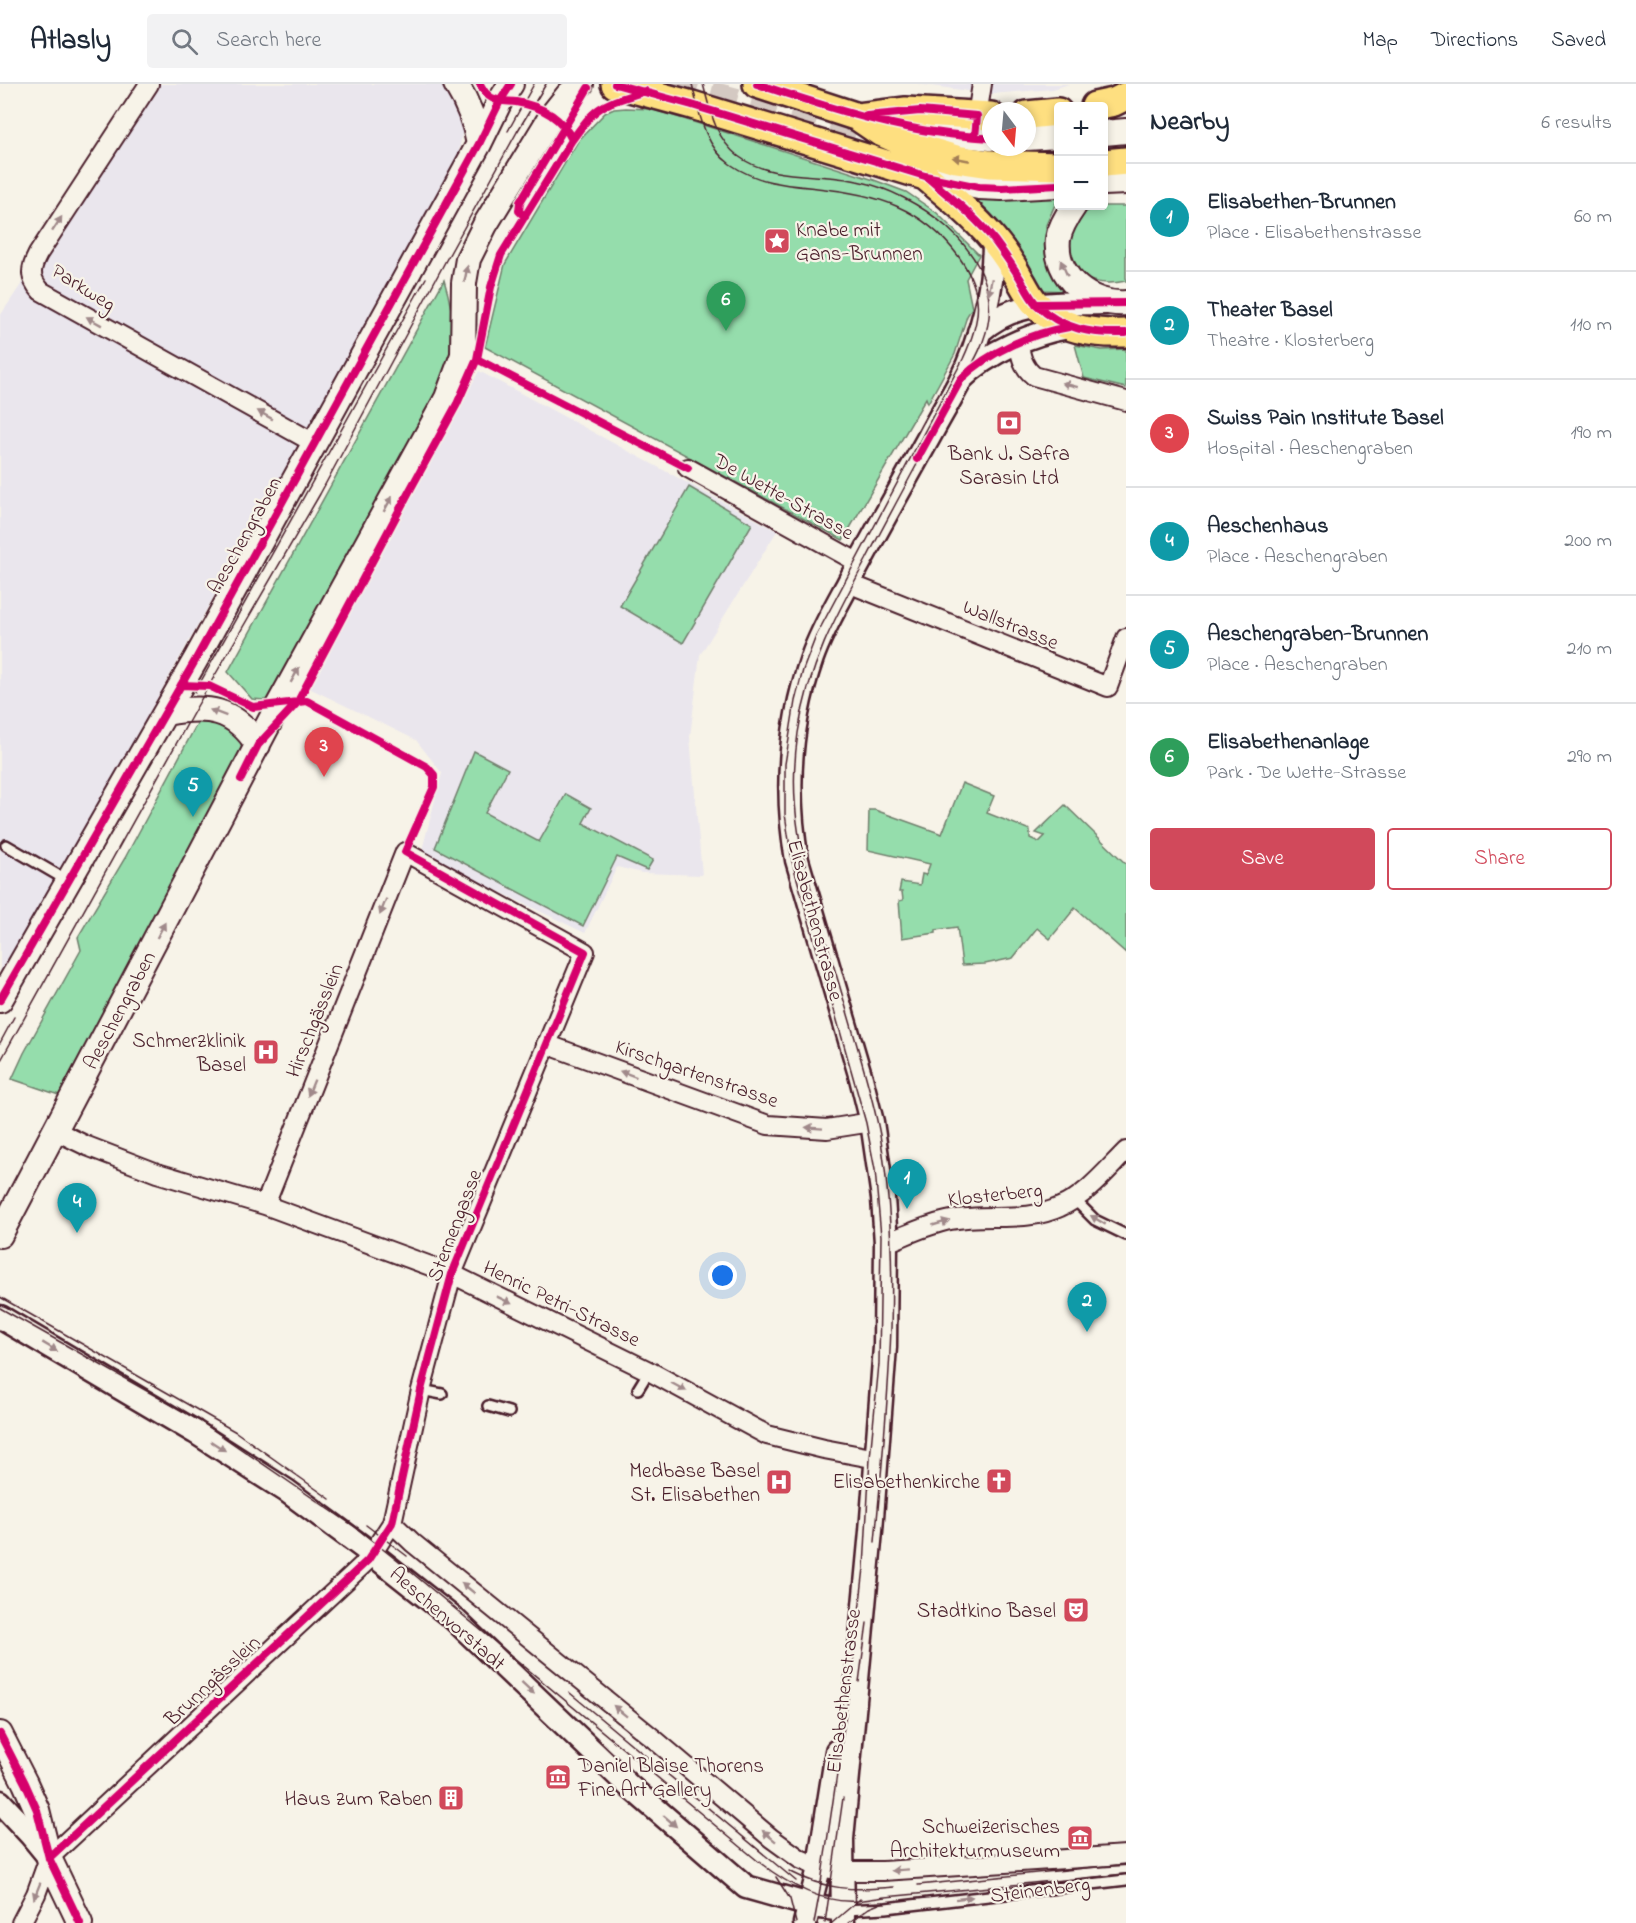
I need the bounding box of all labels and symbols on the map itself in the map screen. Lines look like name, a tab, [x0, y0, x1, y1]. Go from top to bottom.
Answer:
north arrow	[982, 102, 1036, 156]
one-way arrow	[952, 154, 971, 163]
place label: Knabe mit Gans-Brunnen	[796, 216, 922, 270]
one-way arrow	[51, 217, 63, 233]
place icon: Knabe mit Gans-Brunnen	[762, 226, 792, 256]
street label: Parkweg	[44, 257, 121, 322]
one-way arrow	[1059, 259, 1068, 276]
one-way arrow	[461, 264, 470, 283]
one-way arrow	[985, 278, 994, 297]
pin: 6	[706, 282, 746, 331]
one-way arrow	[85, 316, 102, 326]
one-way arrow	[1060, 380, 1079, 390]
bank icon: Bank J. Safra Sarasin Ltd	[994, 408, 1024, 438]
one-way arrow	[256, 410, 273, 420]
place label: Bank J. Safra Sarasin Ltd	[947, 440, 1070, 494]
street label: De Wette-Strasse	[707, 446, 859, 549]
street label: Aeschengraben	[201, 472, 292, 601]
one-way arrow	[383, 495, 393, 512]
street label: Wallstrasse	[958, 593, 1063, 659]
one-way arrow	[290, 666, 300, 683]
one-way arrow	[209, 708, 227, 717]
pin: 3	[304, 728, 344, 777]
pin: 5	[174, 768, 212, 817]
street label: Elisabethenstrasse	[778, 837, 850, 1005]
one-way arrow	[378, 898, 388, 916]
one-way arrow	[156, 922, 166, 939]
street label: Aeschengraben	[77, 946, 166, 1076]
street label: Hirschgässlein	[279, 959, 354, 1083]
place label: Schmerzklinik Basel	[132, 1027, 247, 1081]
street label: Kirschgartenstrasse	[610, 1033, 783, 1119]
hospital icon: Schmerzklinik Basel	[251, 1037, 281, 1067]
one-way arrow	[619, 1069, 637, 1079]
one-way arrow	[306, 1079, 315, 1097]
one-way arrow	[804, 1124, 823, 1133]
pin: 1	[888, 1160, 926, 1209]
street label: Sternengasse	[421, 1165, 493, 1287]
street label: Klosterberg	[947, 1176, 1044, 1218]
pin: 4	[58, 1184, 97, 1233]
one-way arrow	[1090, 1215, 1106, 1226]
one-way arrow	[932, 1217, 950, 1227]
street label: Henric Petri-Strasse	[477, 1254, 645, 1356]
your location	[708, 1261, 737, 1290]
pin: 2	[1068, 1282, 1106, 1332]
one-way arrow	[496, 1295, 513, 1304]
one-way arrow	[42, 1342, 58, 1353]
one-way arrow	[670, 1382, 687, 1392]
one-way arrow	[210, 1441, 226, 1452]
place label: Medbase Basel St. Elisabethen	[629, 1457, 760, 1511]
church icon: Elisabethenkirche	[984, 1466, 1014, 1496]
hospital icon: Medbase Basel St. Elisabethen	[764, 1467, 794, 1497]
place label: Elisabethenkirche	[832, 1468, 981, 1498]
street label: Aeschenvorstadt	[382, 1560, 511, 1679]
one-way arrow	[461, 1583, 476, 1595]
theatre icon: Stadtkino Basel	[1061, 1595, 1091, 1625]
place label: Stadtkino Basel	[917, 1597, 1056, 1627]
street label: Elisabethenstrasse	[820, 1607, 870, 1775]
street label: Brunngässlein	[158, 1629, 270, 1736]
one-way arrow	[520, 1681, 535, 1695]
one-way arrow	[613, 1705, 628, 1718]
place label: Daniel Blaise Thorens Fine Art Gallery	[577, 1752, 764, 1808]
museum icon: Daniel Blaise Thorens Fine Art Gallery	[543, 1762, 573, 1792]
building icon: Haus zum Raben	[436, 1783, 466, 1813]
place label: Haus zum Raben	[284, 1785, 432, 1815]
place label: Schweizerisches Architekturmuseum	[890, 1813, 1060, 1867]
one-way arrow	[662, 1814, 677, 1827]
museum icon: Schweizerisches Architekturmuseum	[1065, 1823, 1095, 1853]
one-way arrow	[762, 1830, 777, 1843]
one-way arrow	[890, 1865, 909, 1875]
street label: Steinenberg	[989, 1870, 1092, 1914]
one-way arrow	[32, 1882, 41, 1900]
one-way arrow	[955, 1893, 974, 1903]

